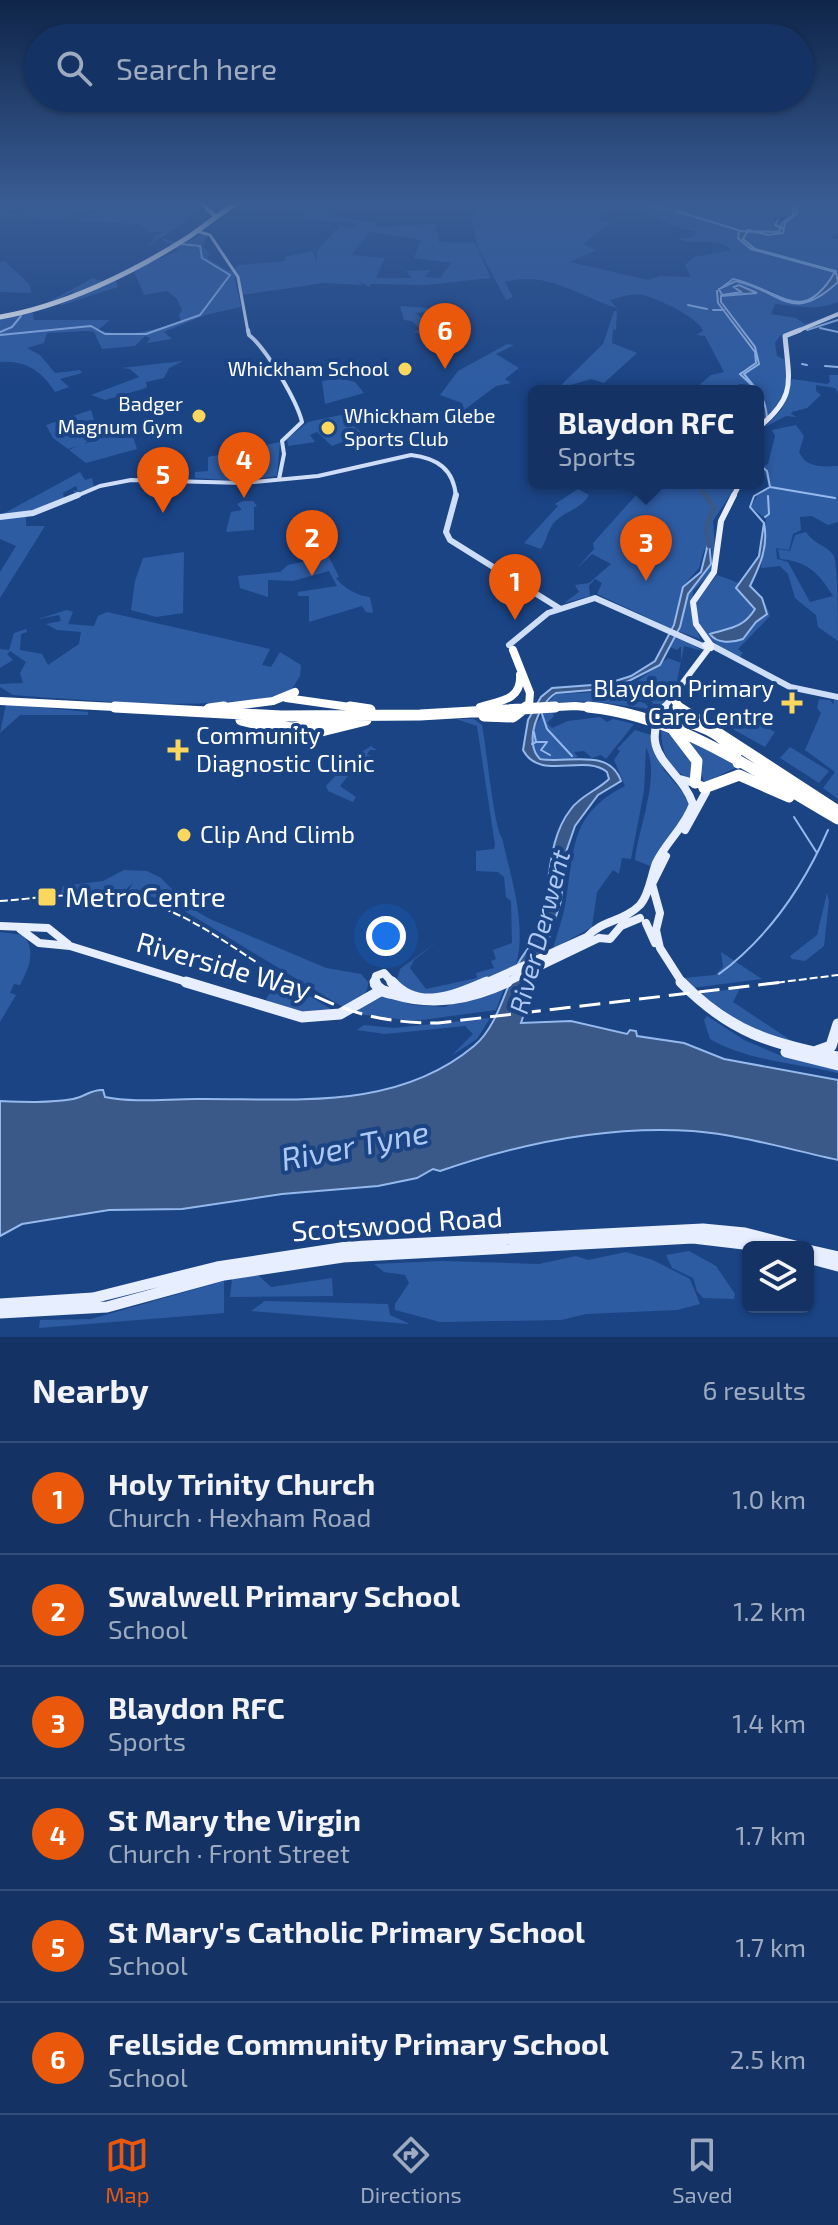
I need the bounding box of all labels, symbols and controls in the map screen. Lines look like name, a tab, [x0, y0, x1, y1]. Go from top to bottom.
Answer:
search box	[24, 24, 814, 112]
icon: search	[52, 46, 96, 90]
text: Search here	[116, 50, 277, 86]
pin: 6	[419, 303, 471, 369]
place label: Whickham School	[228, 356, 389, 380]
marker: Whickham School	[396, 360, 414, 378]
popup	[528, 385, 764, 489]
place label: Badger Magnum Gym	[58, 391, 183, 438]
place label: Whickham Glebe Sports Club	[344, 403, 495, 450]
text: Blaydon RFC	[558, 404, 734, 440]
marker: Badger Magnum Gym	[190, 407, 208, 425]
marker: Whickham Glebe Sports Club	[319, 419, 337, 437]
pin: 4	[218, 432, 270, 498]
text: Sports	[558, 440, 636, 471]
pin: 5	[137, 447, 189, 513]
pin: 2	[286, 510, 338, 576]
pin: 3	[620, 515, 672, 581]
pin: 1	[489, 554, 541, 620]
place label: Blaydon Primary Care Centre	[593, 673, 774, 730]
marker: Blaydon Primary Care Centre	[781, 692, 803, 714]
place label: Community Diagnostic Clinic	[196, 720, 375, 777]
marker: Community Diagnostic Clinic	[167, 739, 189, 761]
place label: Clip And Climb	[200, 819, 355, 848]
marker: Clip And Climb	[175, 826, 193, 844]
water label: River Derwent	[502, 846, 575, 1017]
place label: MetroCentre	[65, 879, 226, 913]
marker: MetroCentre	[36, 886, 58, 908]
your location	[366, 916, 406, 956]
street label: Riverside Way	[133, 924, 316, 1006]
water label: River Tyne	[277, 1111, 432, 1178]
street label: Scotswood Road	[290, 1199, 504, 1247]
map controls	[742, 1241, 814, 1313]
button: layers	[742, 1241, 814, 1313]
text: Nearby	[32, 1369, 149, 1410]
text: 6 results	[703, 1374, 806, 1405]
text: Holy Trinity Church	[108, 1465, 375, 1501]
text: 1	[52, 1483, 64, 1514]
text: 1.0 km	[732, 1483, 806, 1514]
text: Church · Hexham Road	[108, 1501, 371, 1532]
text: Swalwell Primary School	[108, 1577, 460, 1613]
text: 2	[50, 1595, 66, 1626]
text: 1.2 km	[733, 1595, 806, 1626]
text: School	[108, 1613, 188, 1644]
text: Blaydon RFC	[108, 1689, 285, 1725]
text: 3	[51, 1707, 65, 1738]
text: 1.4 km	[732, 1707, 806, 1738]
text: Sports	[108, 1725, 186, 1756]
text: St Mary the Virgin	[108, 1801, 361, 1837]
text: 4	[50, 1819, 66, 1850]
text: 1.7 km	[736, 1819, 806, 1850]
text: Church · Front Street	[108, 1837, 350, 1868]
text: St Mary's Catholic Primary School	[108, 1913, 585, 1949]
text: 5	[51, 1931, 65, 1962]
text: 1.7 km	[736, 1931, 806, 1962]
text: School	[108, 1949, 188, 1980]
text: Fellside Community Primary School	[108, 2025, 609, 2061]
text: 6	[50, 2043, 66, 2074]
text: 2.5 km	[730, 2043, 806, 2074]
text: School	[108, 2061, 188, 2092]
tab: Map	[105, 2133, 149, 2207]
tab: Directions	[360, 2133, 462, 2207]
tab: Saved	[672, 2133, 733, 2207]

